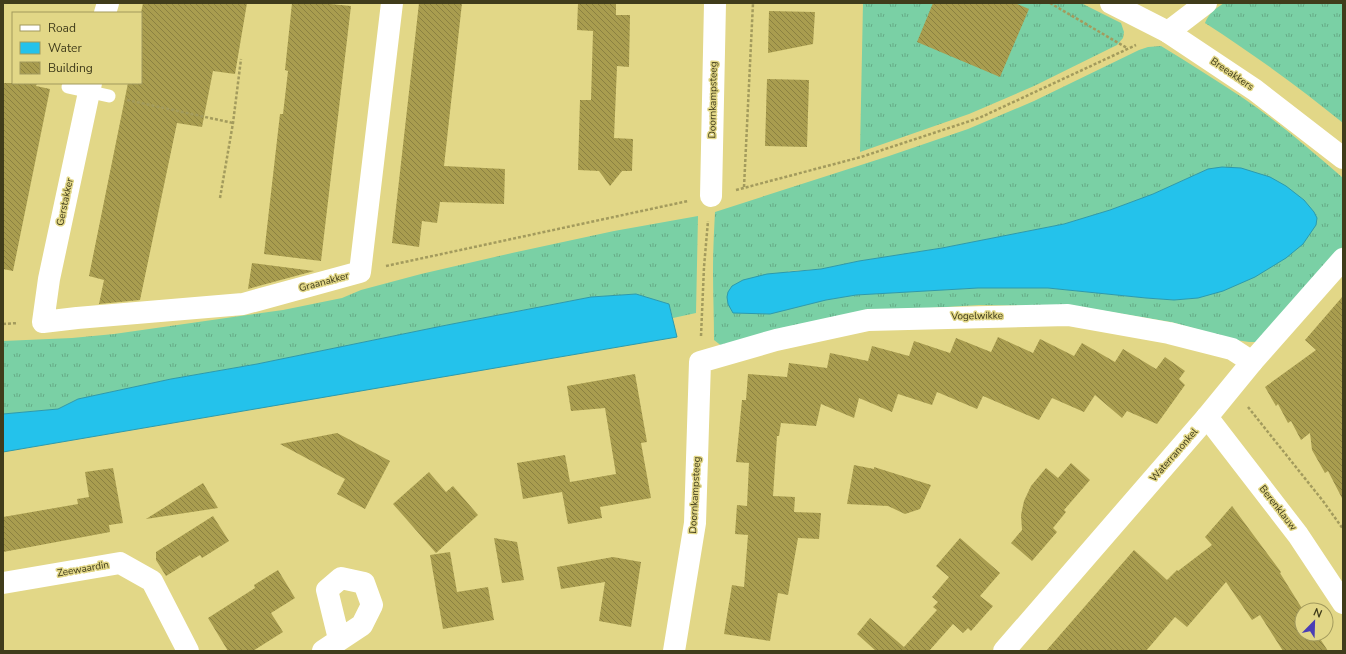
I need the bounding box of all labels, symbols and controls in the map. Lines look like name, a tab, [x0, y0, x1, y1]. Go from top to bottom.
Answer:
legend	[12, 12, 142, 84]
text: Road	[48, 20, 76, 36]
text: Water	[48, 40, 82, 56]
street label: Breeakkers	[1207, 54, 1257, 94]
text: Building	[48, 60, 93, 76]
street label: Doornkampsteeg	[705, 61, 721, 139]
street label: Gerstakker	[53, 176, 77, 227]
street label: Graanakker	[297, 269, 351, 295]
street label: Vogelwikke	[950, 309, 1003, 323]
street label: Waterranonkel	[1147, 425, 1201, 485]
street label: Doornkampsteeg	[686, 456, 704, 534]
street label: Berenklauw	[1256, 482, 1300, 534]
street label: Zeewaardin	[56, 558, 110, 580]
north arrow	[1294, 602, 1334, 642]
text: N	[1311, 605, 1324, 622]

